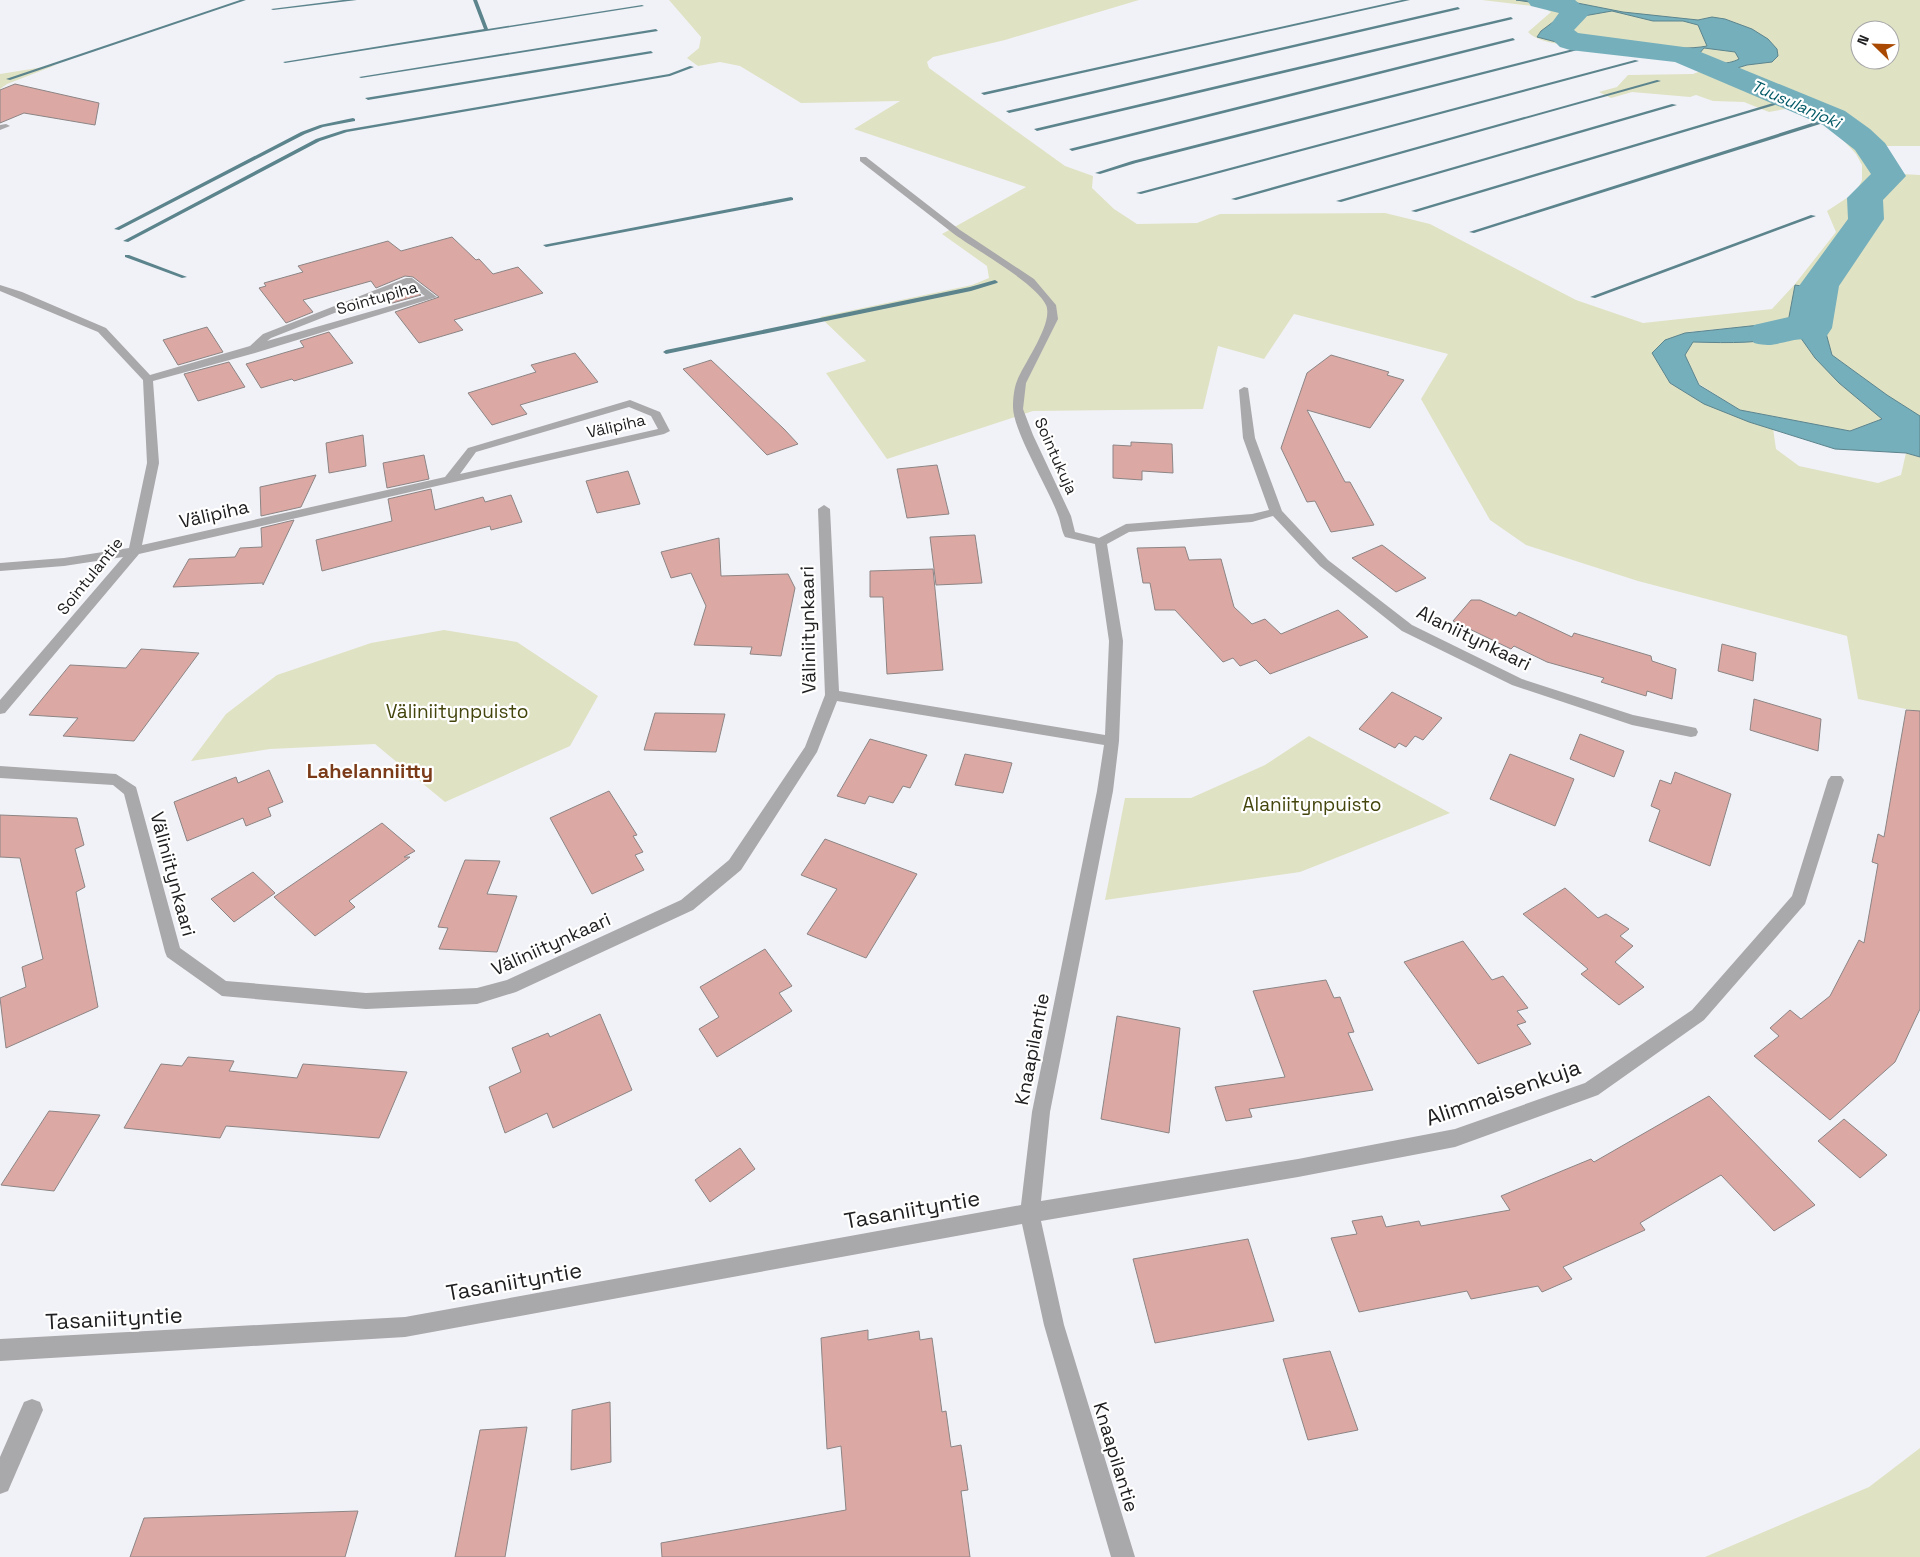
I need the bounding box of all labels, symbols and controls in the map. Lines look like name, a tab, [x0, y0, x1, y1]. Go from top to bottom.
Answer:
north arrow	[1850, 20, 1900, 70]
text: N	[1853, 32, 1873, 48]
water label: Tuusulanjoki	[1748, 75, 1846, 134]
street label: Sointupiha	[334, 276, 420, 320]
street label: Välipiha	[585, 409, 647, 443]
street label: Sointukuja	[1030, 414, 1082, 498]
street label: Välipiha	[177, 494, 251, 534]
street label: Sointulantie	[52, 533, 128, 619]
street label: Väliniitynkaari	[794, 566, 822, 694]
street label: Alaniitynkaari	[1413, 600, 1535, 676]
park label: Väliniitynpuisto	[386, 699, 528, 724]
district label: Lahelanniitty	[307, 758, 433, 784]
park label: Alaniitynpuisto	[1243, 792, 1381, 817]
street label: Väliniitynkaari	[144, 809, 202, 939]
street label: Väliniitynkaari	[487, 907, 615, 981]
street label: Knaapilantie	[1009, 991, 1055, 1107]
street label: Alimmaisenkuja	[1422, 1052, 1584, 1132]
street label: Tasaniityntie	[842, 1183, 982, 1235]
street label: Tasaniityntie	[444, 1255, 584, 1307]
street label: Tasaniityntie	[45, 1300, 183, 1336]
street label: Knaapilantie	[1087, 1399, 1145, 1515]

